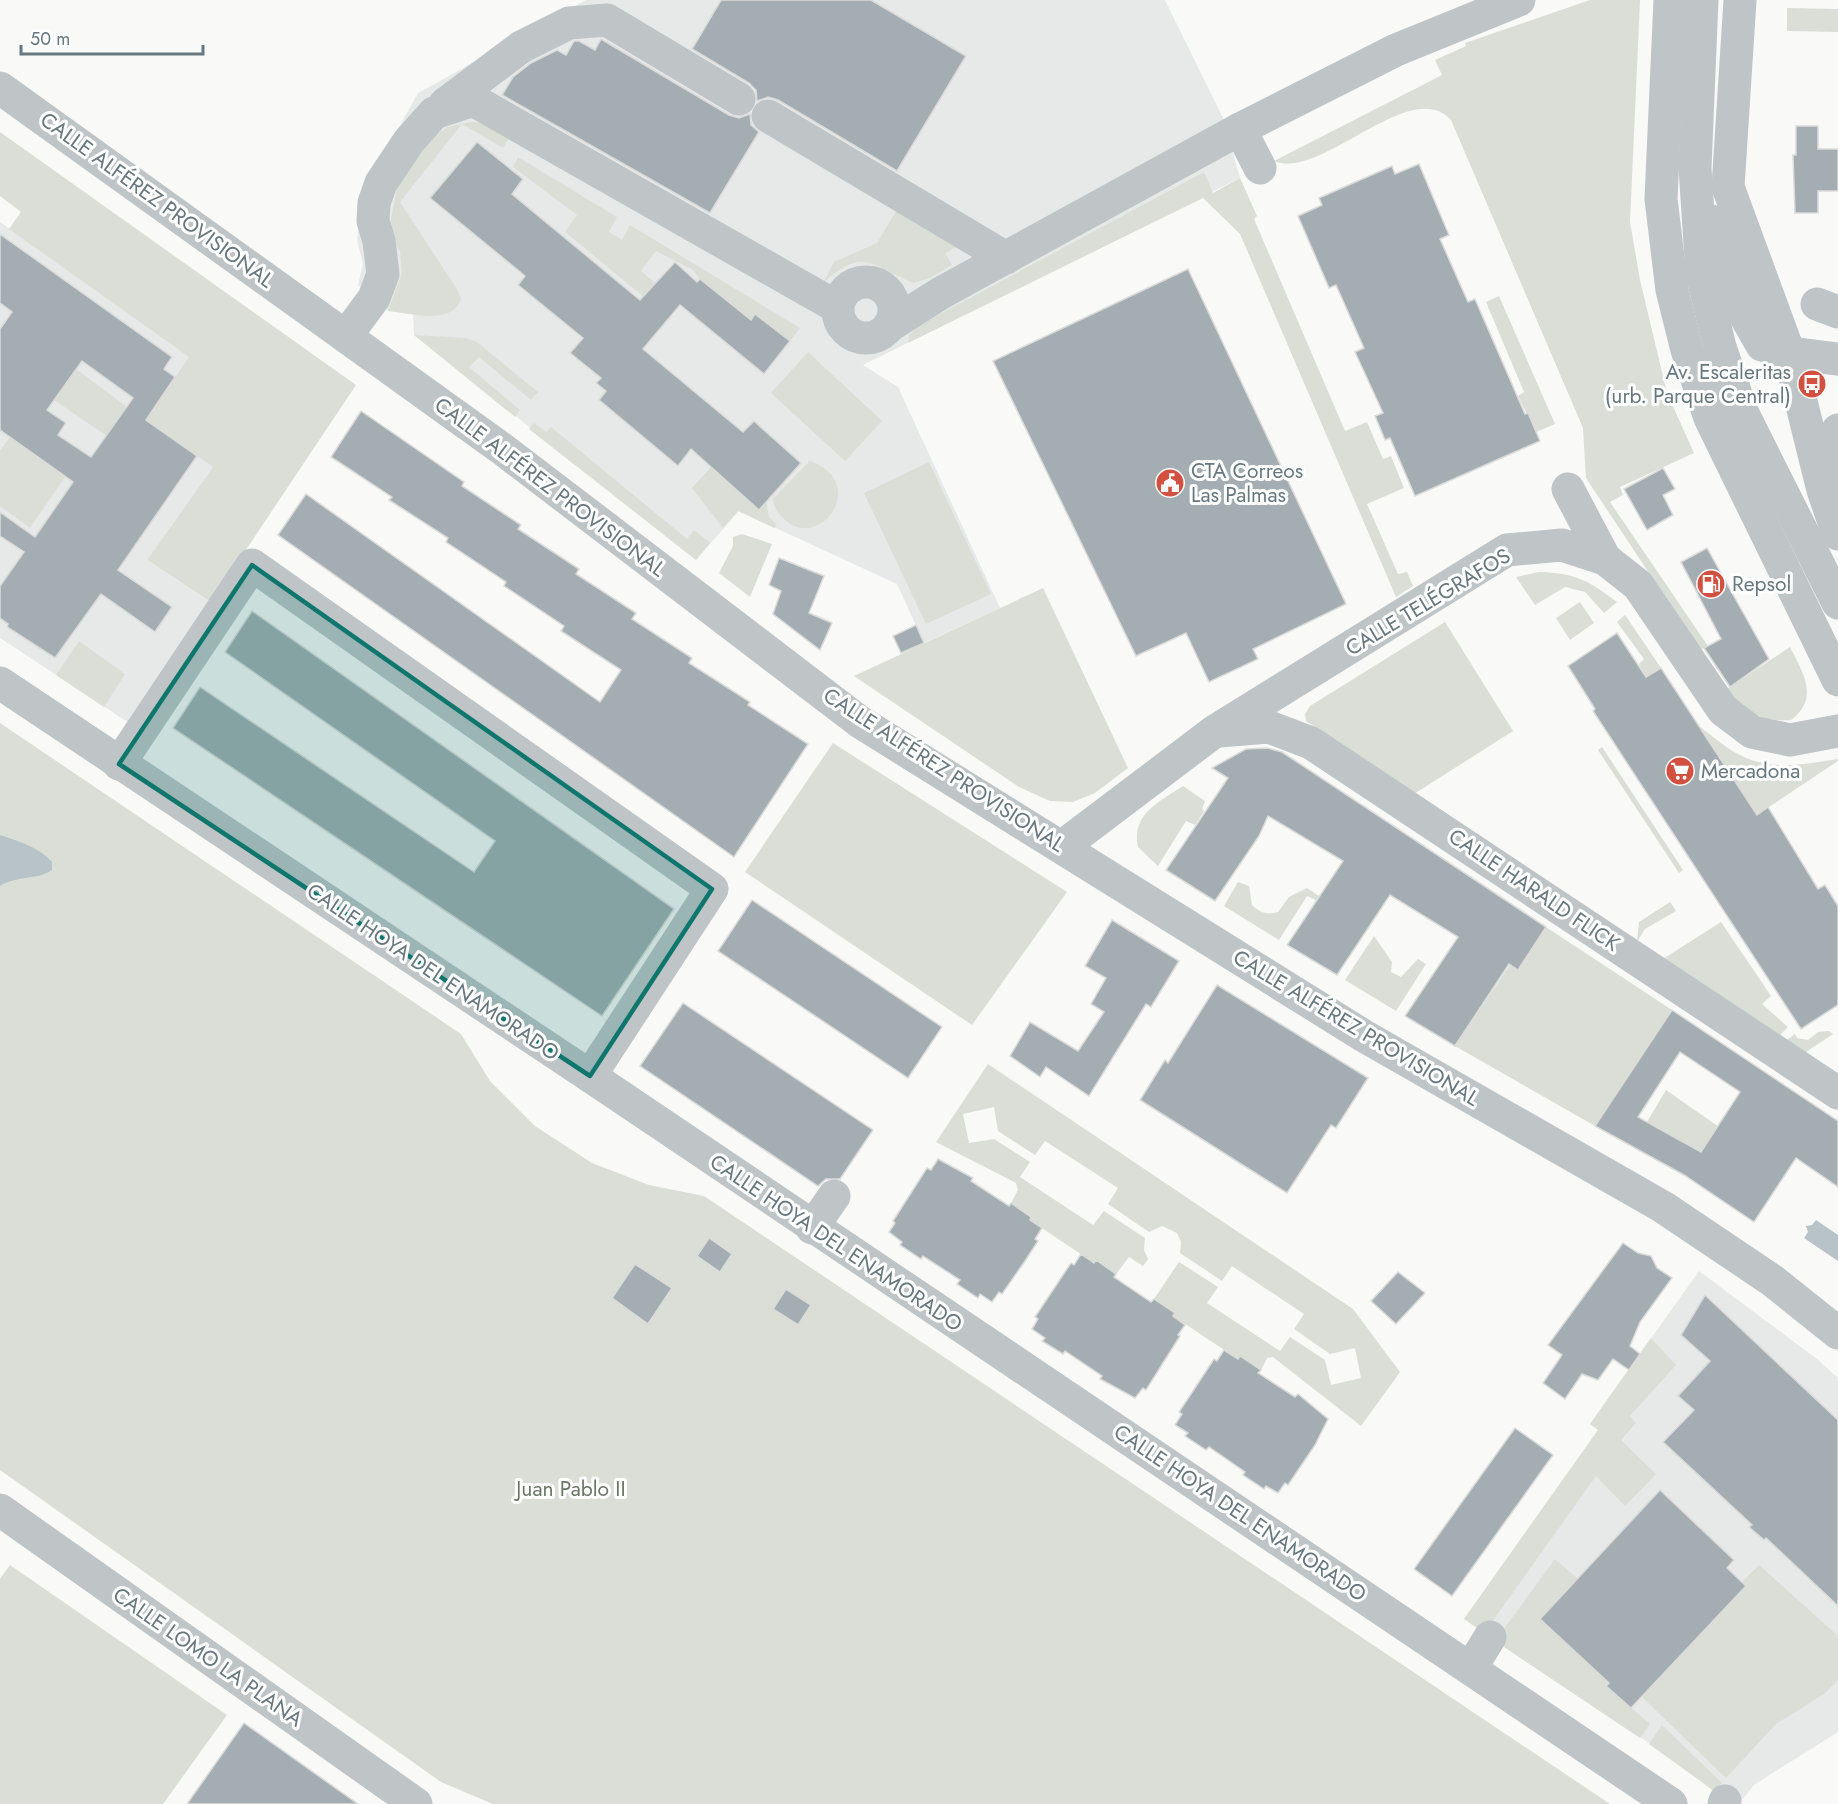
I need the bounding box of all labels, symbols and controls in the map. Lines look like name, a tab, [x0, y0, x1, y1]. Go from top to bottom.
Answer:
scale bar	[21, 18, 202, 56]
text: 50 m	[30, 26, 70, 52]
street label: CALLE ALFÉREZ PROVISIONAL	[34, 105, 280, 295]
place label: Av. Escaleritas (urb. Parque Central)	[1605, 357, 1791, 411]
bus stop icon: Av. Escaleritas (urb. Parque Central)	[1796, 368, 1828, 400]
street label: CALLE ALFÉREZ PROVISIONAL	[428, 390, 672, 584]
place label: CTA Correos Las Palmas	[1191, 456, 1303, 510]
public building icon: CTA Correos Las Palmas	[1154, 467, 1186, 499]
street label: CALLE TELÉGRAFOS	[1340, 541, 1516, 663]
fuel station icon: Repsol	[1695, 568, 1727, 600]
place label: Repsol	[1732, 569, 1791, 599]
street label: CALLE ALFÉREZ PROVISIONAL	[818, 681, 1071, 860]
supermarket icon: Mercadona	[1664, 755, 1696, 787]
place label: Mercadona	[1701, 756, 1800, 786]
street label: CALLE HARALD FLICK	[1442, 821, 1626, 959]
street label: CALLE HOYA DEL ENAMORADO	[301, 876, 565, 1068]
street label: CALLE ALFÉREZ PROVISIONAL	[1227, 942, 1485, 1114]
street label: CALLE HOYA DEL ENAMORADO	[704, 1147, 968, 1339]
street label: CALLE HOYA DEL ENAMORADO	[1108, 1417, 1372, 1609]
park label: Juan Pablo II	[513, 1474, 626, 1504]
street label: CALLE LOMO LA PLANA	[107, 1580, 309, 1734]

